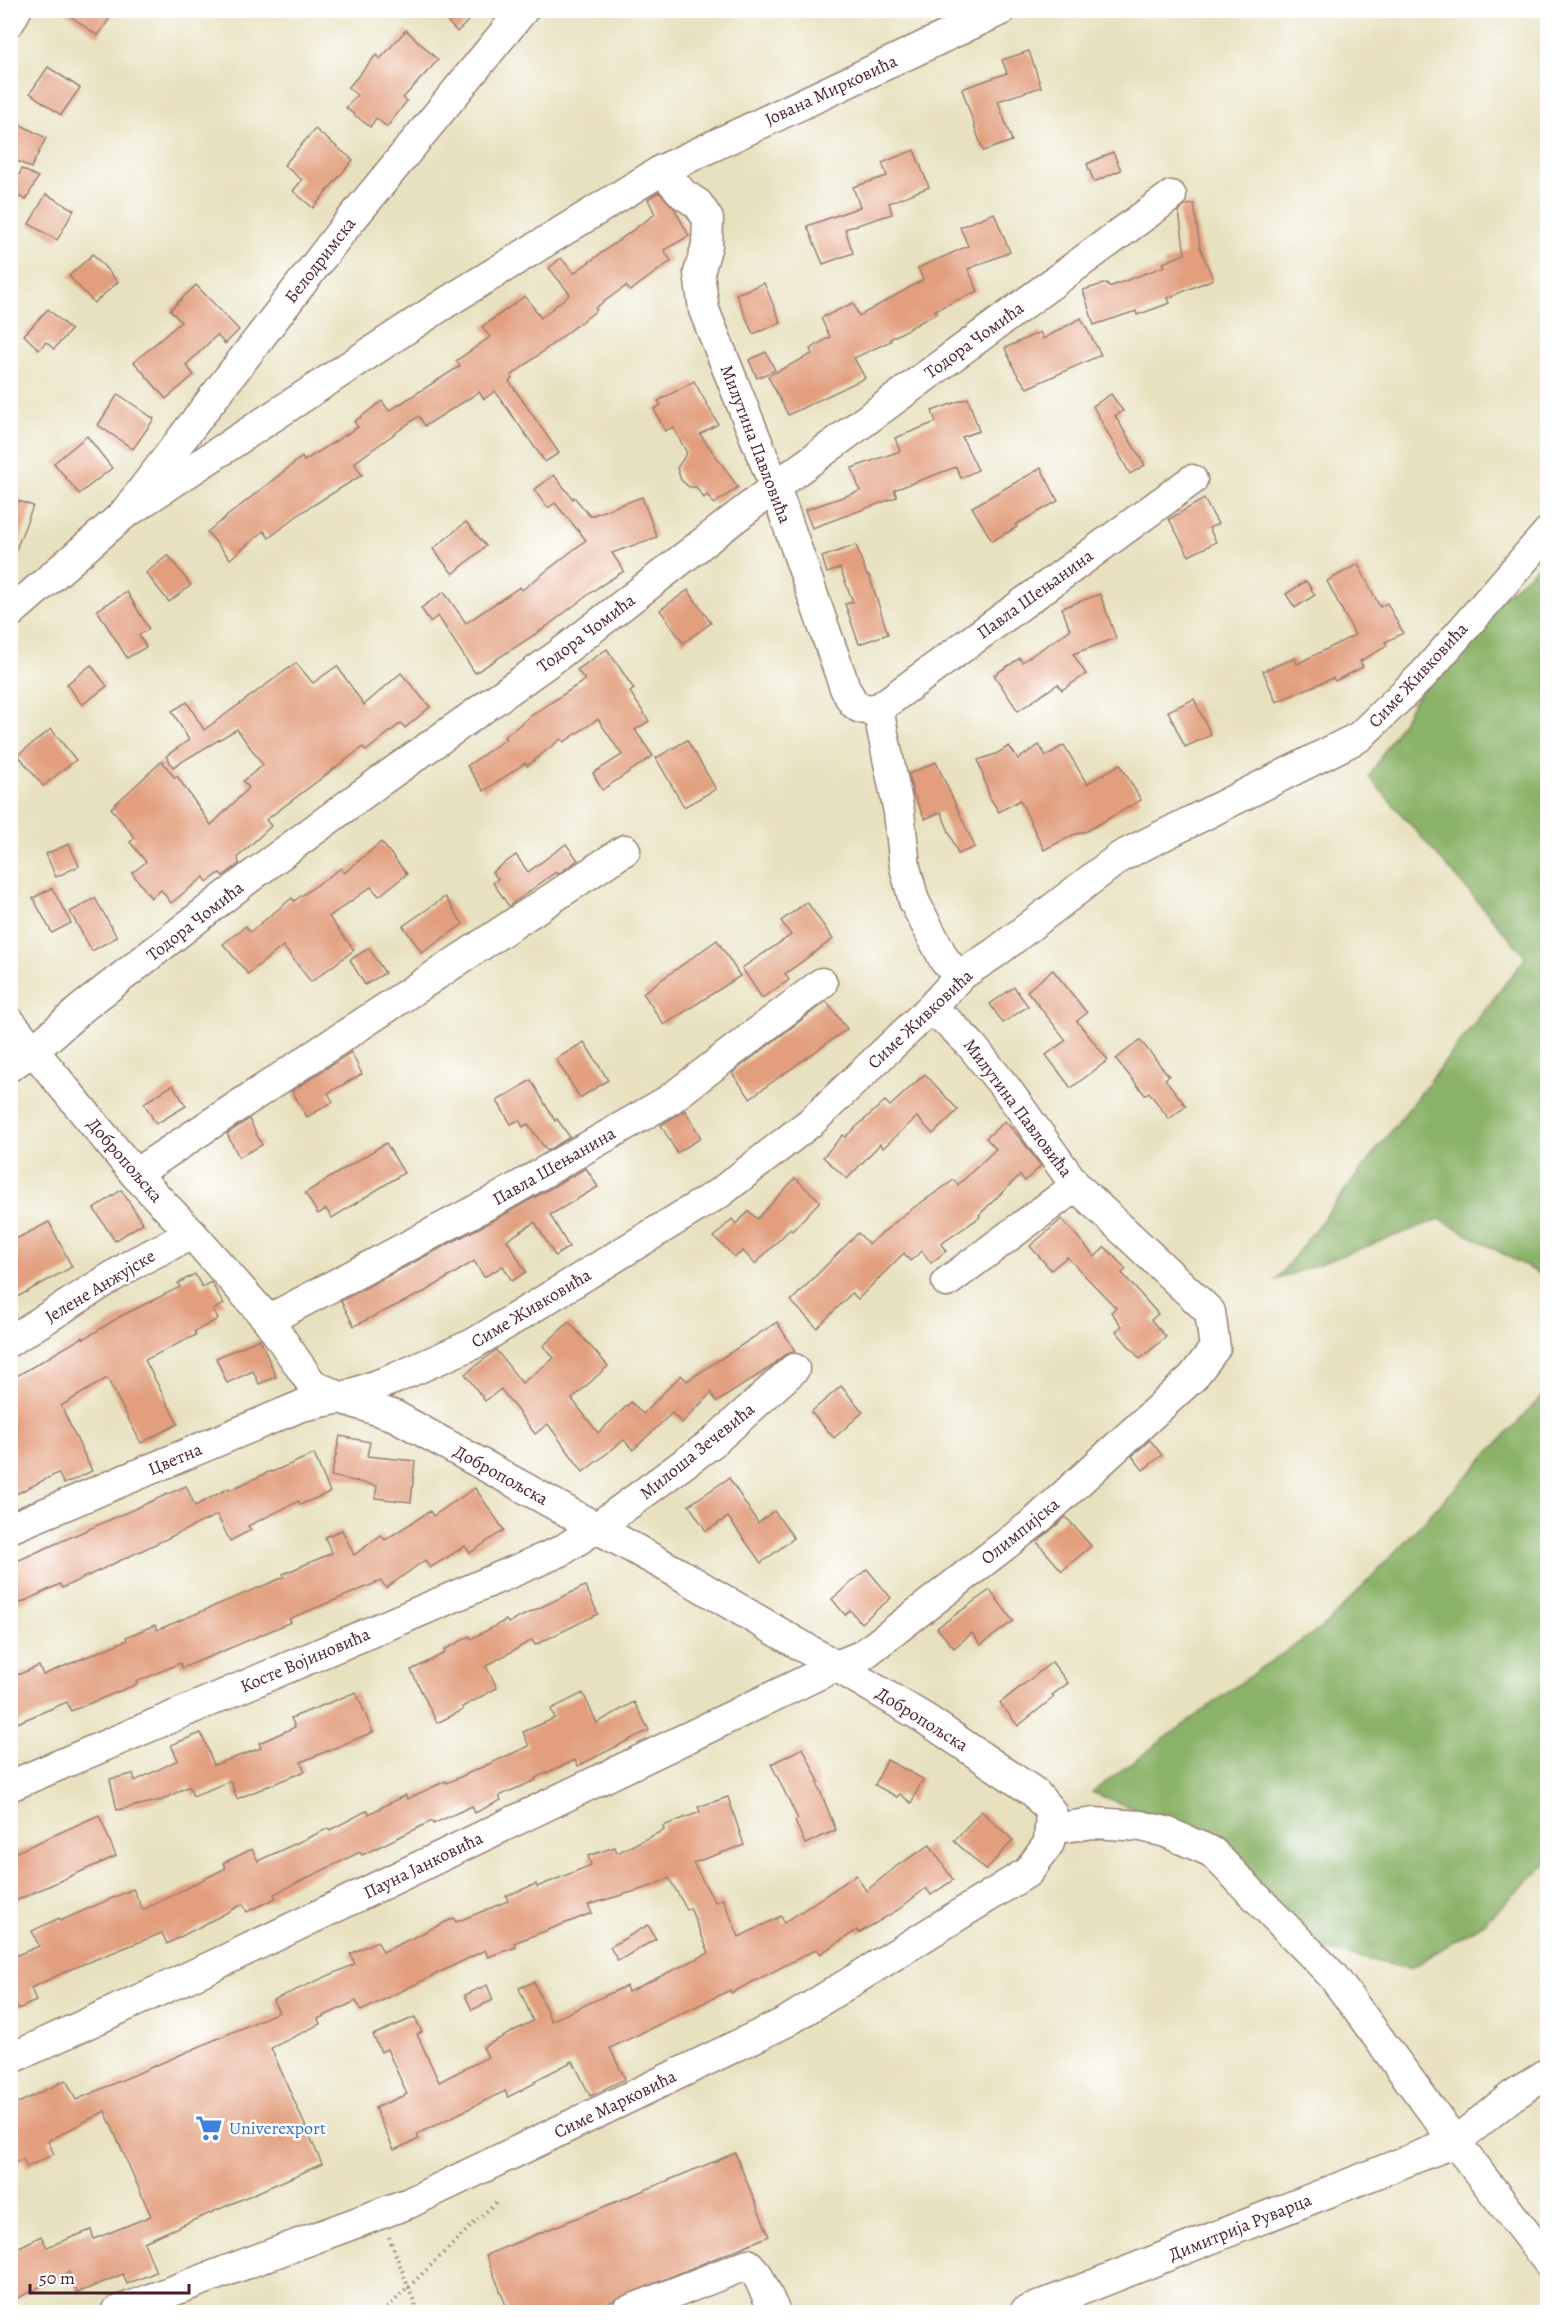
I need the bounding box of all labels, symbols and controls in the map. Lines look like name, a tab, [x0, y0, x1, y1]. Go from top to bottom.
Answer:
street label: Јована Мирковића	[761, 48, 902, 131]
street label: Белодримска	[279, 211, 362, 308]
street label: Тодора Чомића	[920, 295, 1029, 384]
street label: Милутина Павловића	[715, 361, 798, 527]
street label: Павла Шењанина	[972, 543, 1099, 644]
street label: Тодора Чомића	[532, 588, 641, 678]
street label: Симе Живковића	[1363, 617, 1474, 733]
street label: Тодора Чомића	[141, 875, 249, 967]
street label: Симе Живковића	[862, 963, 978, 1074]
street label: Милутина Павловића	[958, 1034, 1079, 1183]
street label: Добропољска	[82, 1113, 169, 1208]
street label: Павла Шењанина	[488, 1121, 621, 1211]
street label: Јелене Анжујске	[40, 1244, 160, 1328]
street label: Симе Живковића	[467, 1262, 596, 1353]
street label: Милоша Зечевића	[634, 1397, 760, 1505]
street label: Цветна	[144, 1437, 206, 1481]
street label: Добропољска	[449, 1439, 553, 1511]
street label: Олимпијска	[976, 1492, 1065, 1570]
street label: Косте Војиновића	[236, 1622, 374, 1698]
street label: Добропољска	[871, 1681, 973, 1757]
street label: Пауна Јанковића	[359, 1825, 487, 1904]
street label: Симе Марковића	[550, 2064, 681, 2144]
supermarket icon: Univerexport	[194, 2113, 224, 2143]
place label: Univerexport	[229, 2116, 326, 2140]
street label: Димитрија Руварца	[1165, 2187, 1316, 2267]
scale bar	[30, 2257, 189, 2295]
text: 50 m	[39, 2266, 75, 2290]

